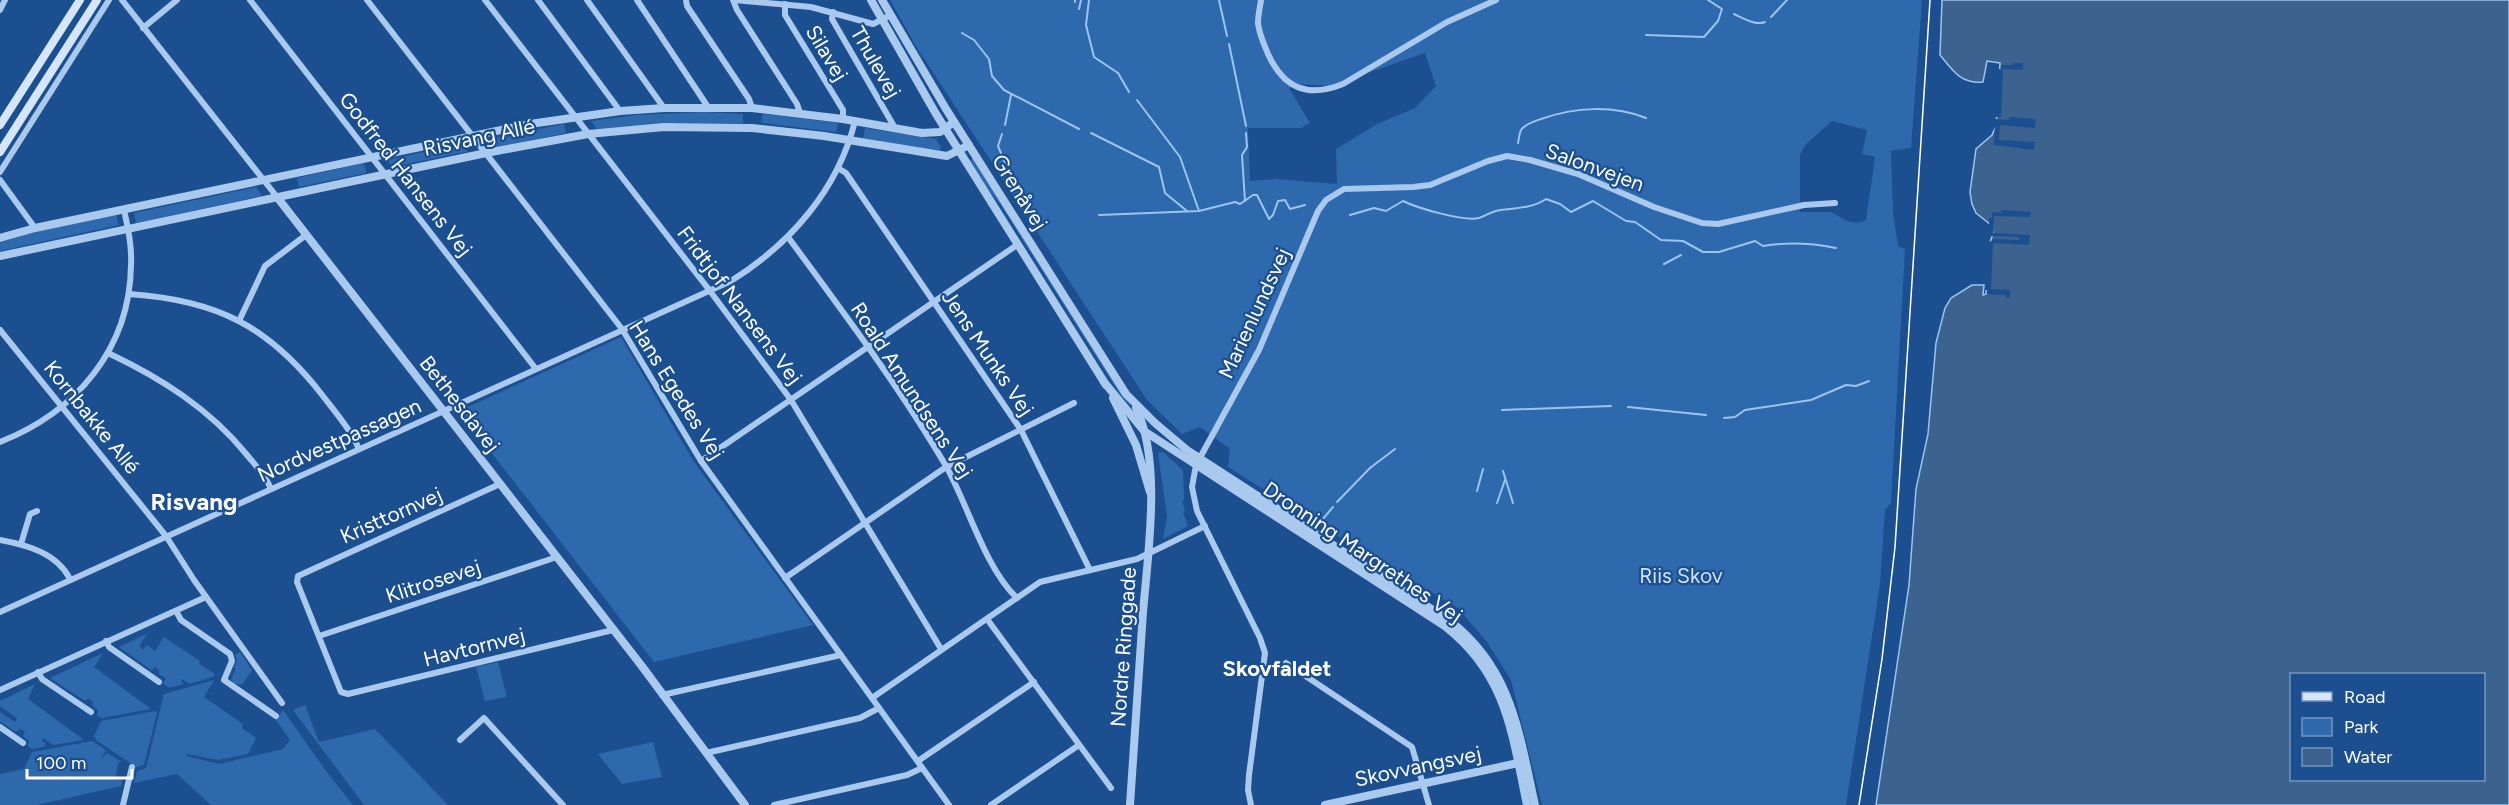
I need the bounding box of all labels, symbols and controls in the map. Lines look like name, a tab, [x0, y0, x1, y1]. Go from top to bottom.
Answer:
street label: Silavej	[801, 21, 853, 85]
street label: Thulevej	[846, 22, 906, 102]
street label: Godfred Hansens Vej	[334, 87, 478, 261]
street label: Risvang Allé	[421, 113, 537, 161]
street label: Salonvejen	[1542, 138, 1648, 196]
street label: Grenåvej	[987, 150, 1053, 234]
street label: Fridtjof Nansens Vej	[672, 221, 808, 389]
street label: Marienlundsvej	[1213, 244, 1295, 382]
street label: Jens Munks Vej	[937, 285, 1039, 421]
street label: Roald Amundsens Vej	[846, 297, 978, 483]
street label: Hans Egedes Vej	[624, 316, 730, 464]
street label: Bethesdavej	[414, 351, 506, 457]
street label: Kornbakke Allé	[39, 355, 145, 479]
street label: Nordvestpassagen	[253, 393, 425, 487]
street label: Dronning Margrethes Vej	[1259, 476, 1467, 628]
street label: Kristtornvej	[336, 481, 446, 549]
district label: Risvang	[151, 487, 237, 516]
street label: Klitrosevej	[382, 554, 484, 608]
park label: Riis Skov	[1639, 563, 1723, 588]
street label: Nordre Ringgade	[1105, 566, 1141, 728]
street label: Havtornvej	[421, 622, 527, 672]
district label: Skovfaldet	[1223, 655, 1332, 682]
legend	[2290, 673, 2485, 781]
text: Road	[2344, 686, 2385, 708]
text: Park	[2344, 716, 2379, 738]
street label: Skovvangsvej	[1352, 740, 1484, 792]
scale bar	[27, 742, 132, 780]
text: Water	[2344, 746, 2392, 768]
text: 100 m	[36, 752, 86, 774]

